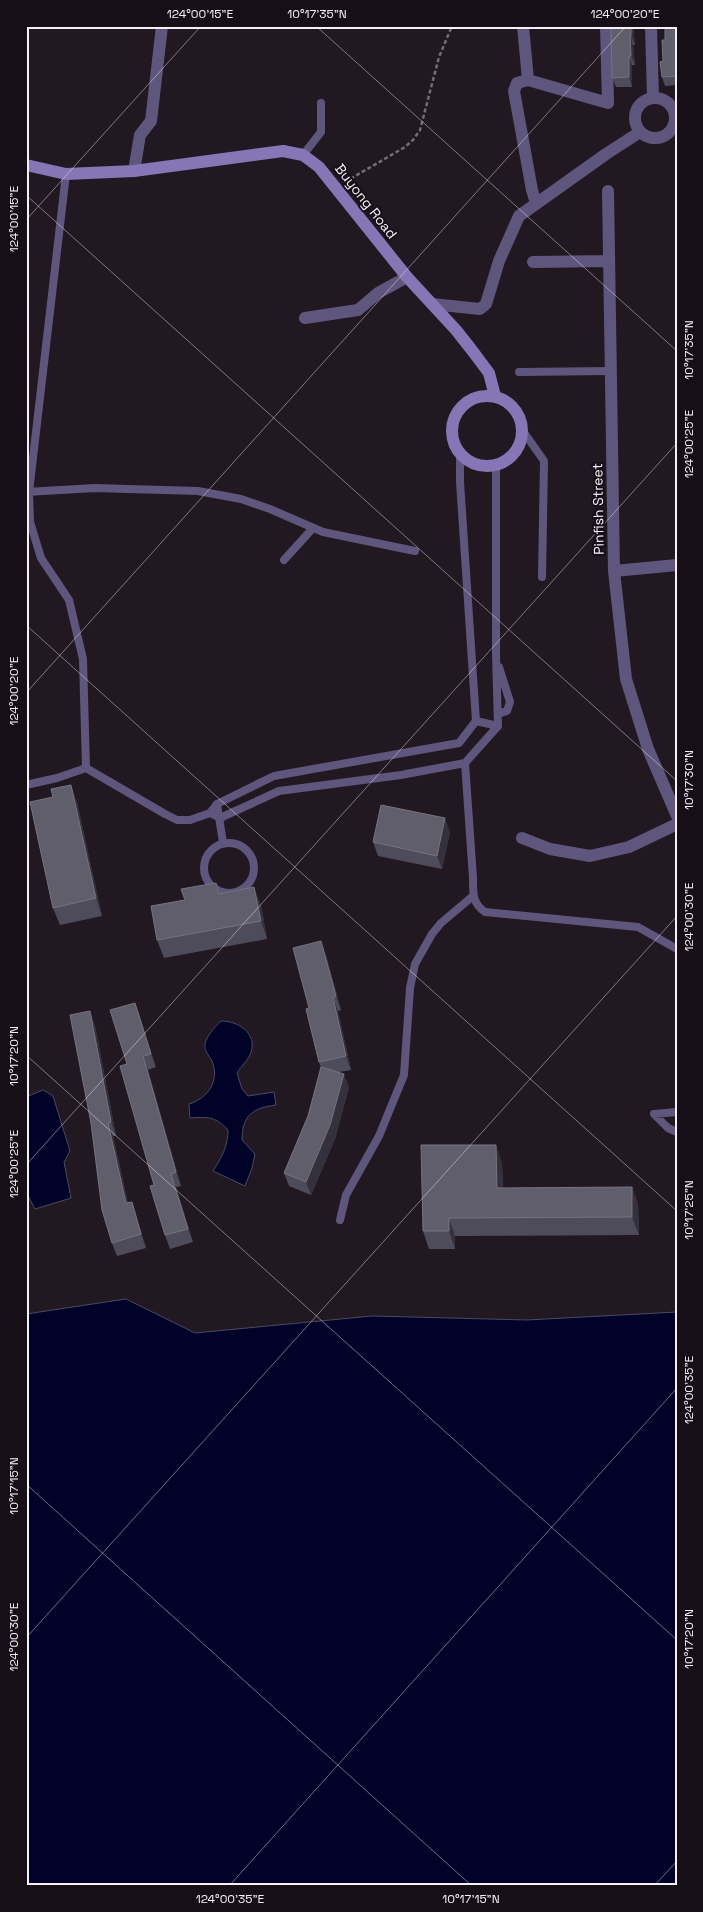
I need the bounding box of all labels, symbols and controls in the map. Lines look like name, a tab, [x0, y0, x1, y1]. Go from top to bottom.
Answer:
text: 124°00'15"E	[167, 6, 233, 22]
text: 10°17'35"N	[287, 6, 347, 22]
text: 124°00'20"E	[590, 6, 660, 22]
street label: Buyong Road	[331, 160, 401, 242]
text: 124°00'15"E	[6, 186, 22, 252]
text: 10°17'35"N	[681, 320, 697, 380]
text: 124°00'25"E	[681, 409, 697, 478]
street label: Pinfish Street	[588, 463, 608, 555]
text: 124°00'20"E	[6, 656, 22, 726]
text: 10°17'30"N	[681, 750, 697, 810]
text: 124°00'30"E	[681, 882, 697, 952]
text: 10°17'20"N	[6, 1026, 22, 1086]
text: 124°00'25"E	[6, 1129, 22, 1198]
text: 10°17'25"N	[681, 1180, 697, 1240]
text: 124°00'35"E	[681, 1355, 697, 1424]
text: 10°17'15"N	[6, 1457, 22, 1515]
text: 124°00'30"E	[6, 1602, 22, 1672]
text: 10°17'20"N	[681, 1609, 697, 1669]
text: 124°00'35"E	[196, 1891, 265, 1907]
text: 10°17'15"N	[442, 1891, 500, 1907]

